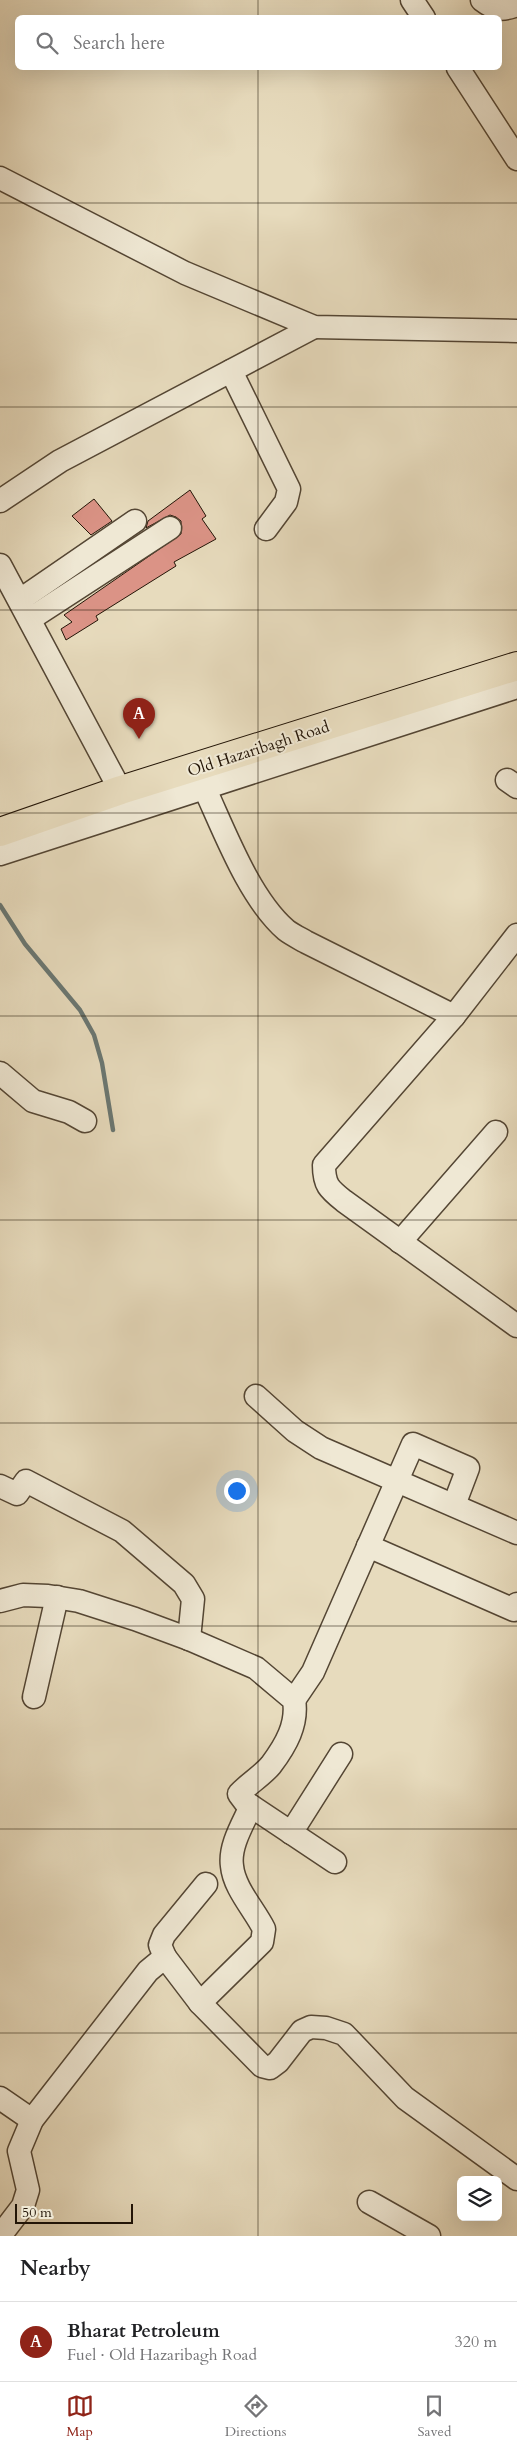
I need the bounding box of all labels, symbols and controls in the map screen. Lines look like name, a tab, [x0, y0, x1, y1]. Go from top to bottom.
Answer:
search box	[15, 15, 502, 70]
icon: search	[33, 29, 61, 57]
text: Search here	[73, 30, 165, 56]
pin: A	[123, 698, 155, 739]
street label: Old Hazaribagh Road	[184, 715, 333, 782]
your location	[224, 1478, 250, 1504]
map controls	[457, 2176, 502, 2221]
button: layers	[457, 2176, 502, 2221]
scale bar	[15, 2201, 132, 2224]
text: 50 m	[22, 2203, 52, 2222]
text: Nearby	[20, 2254, 91, 2283]
text: Bharat Petroleum	[67, 2318, 220, 2344]
text: A	[30, 2331, 42, 2353]
text: 320 m	[455, 2331, 497, 2353]
text: Fuel · Old Hazaribagh Road	[67, 2344, 257, 2366]
tab: Map	[66, 2392, 94, 2441]
tab: Directions	[225, 2392, 286, 2441]
tab: Saved	[417, 2392, 451, 2441]

